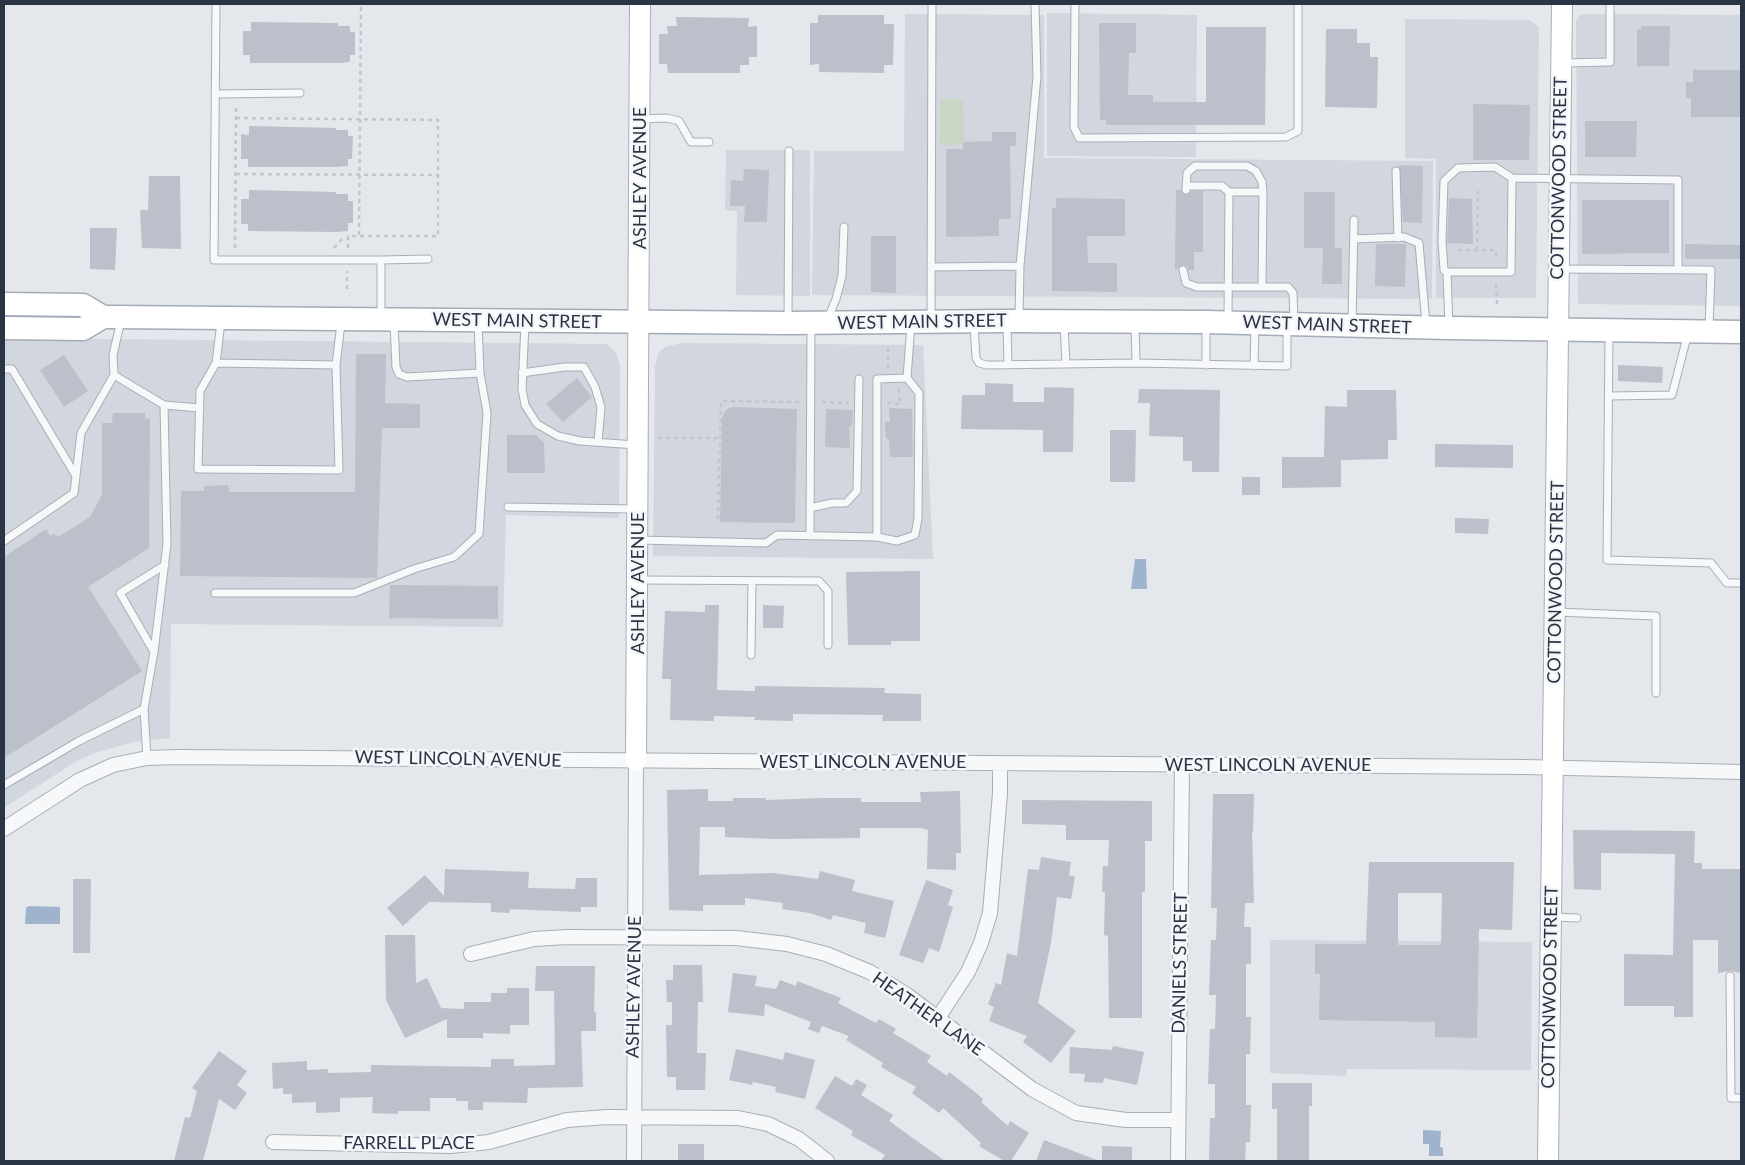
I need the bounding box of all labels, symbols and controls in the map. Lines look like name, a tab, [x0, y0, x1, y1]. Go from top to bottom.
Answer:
street label: COTTONWOOD STREET	[1546, 76, 1572, 280]
street label: ASHLEY AVENUE	[629, 107, 651, 249]
street label: WEST MAIN STREET	[432, 309, 602, 333]
street label: WEST MAIN STREET	[837, 310, 1007, 334]
street label: WEST MAIN STREET	[1242, 311, 1412, 339]
street label: COTTONWOOD STREET	[1543, 480, 1569, 684]
street label: ASHLEY AVENUE	[627, 512, 649, 654]
street label: WEST LINCOLN AVENUE	[354, 746, 562, 772]
street label: WEST LINCOLN AVENUE	[759, 751, 967, 773]
street label: WEST LINCOLN AVENUE	[1164, 754, 1372, 776]
street label: COTTONWOOD STREET	[1537, 885, 1563, 1089]
street label: DANIELS STREET	[1168, 892, 1192, 1034]
street label: ASHLEY AVENUE	[622, 916, 646, 1058]
street label: HEATHER LANE	[868, 968, 988, 1060]
street label: FARRELL PLACE	[343, 1132, 475, 1154]

